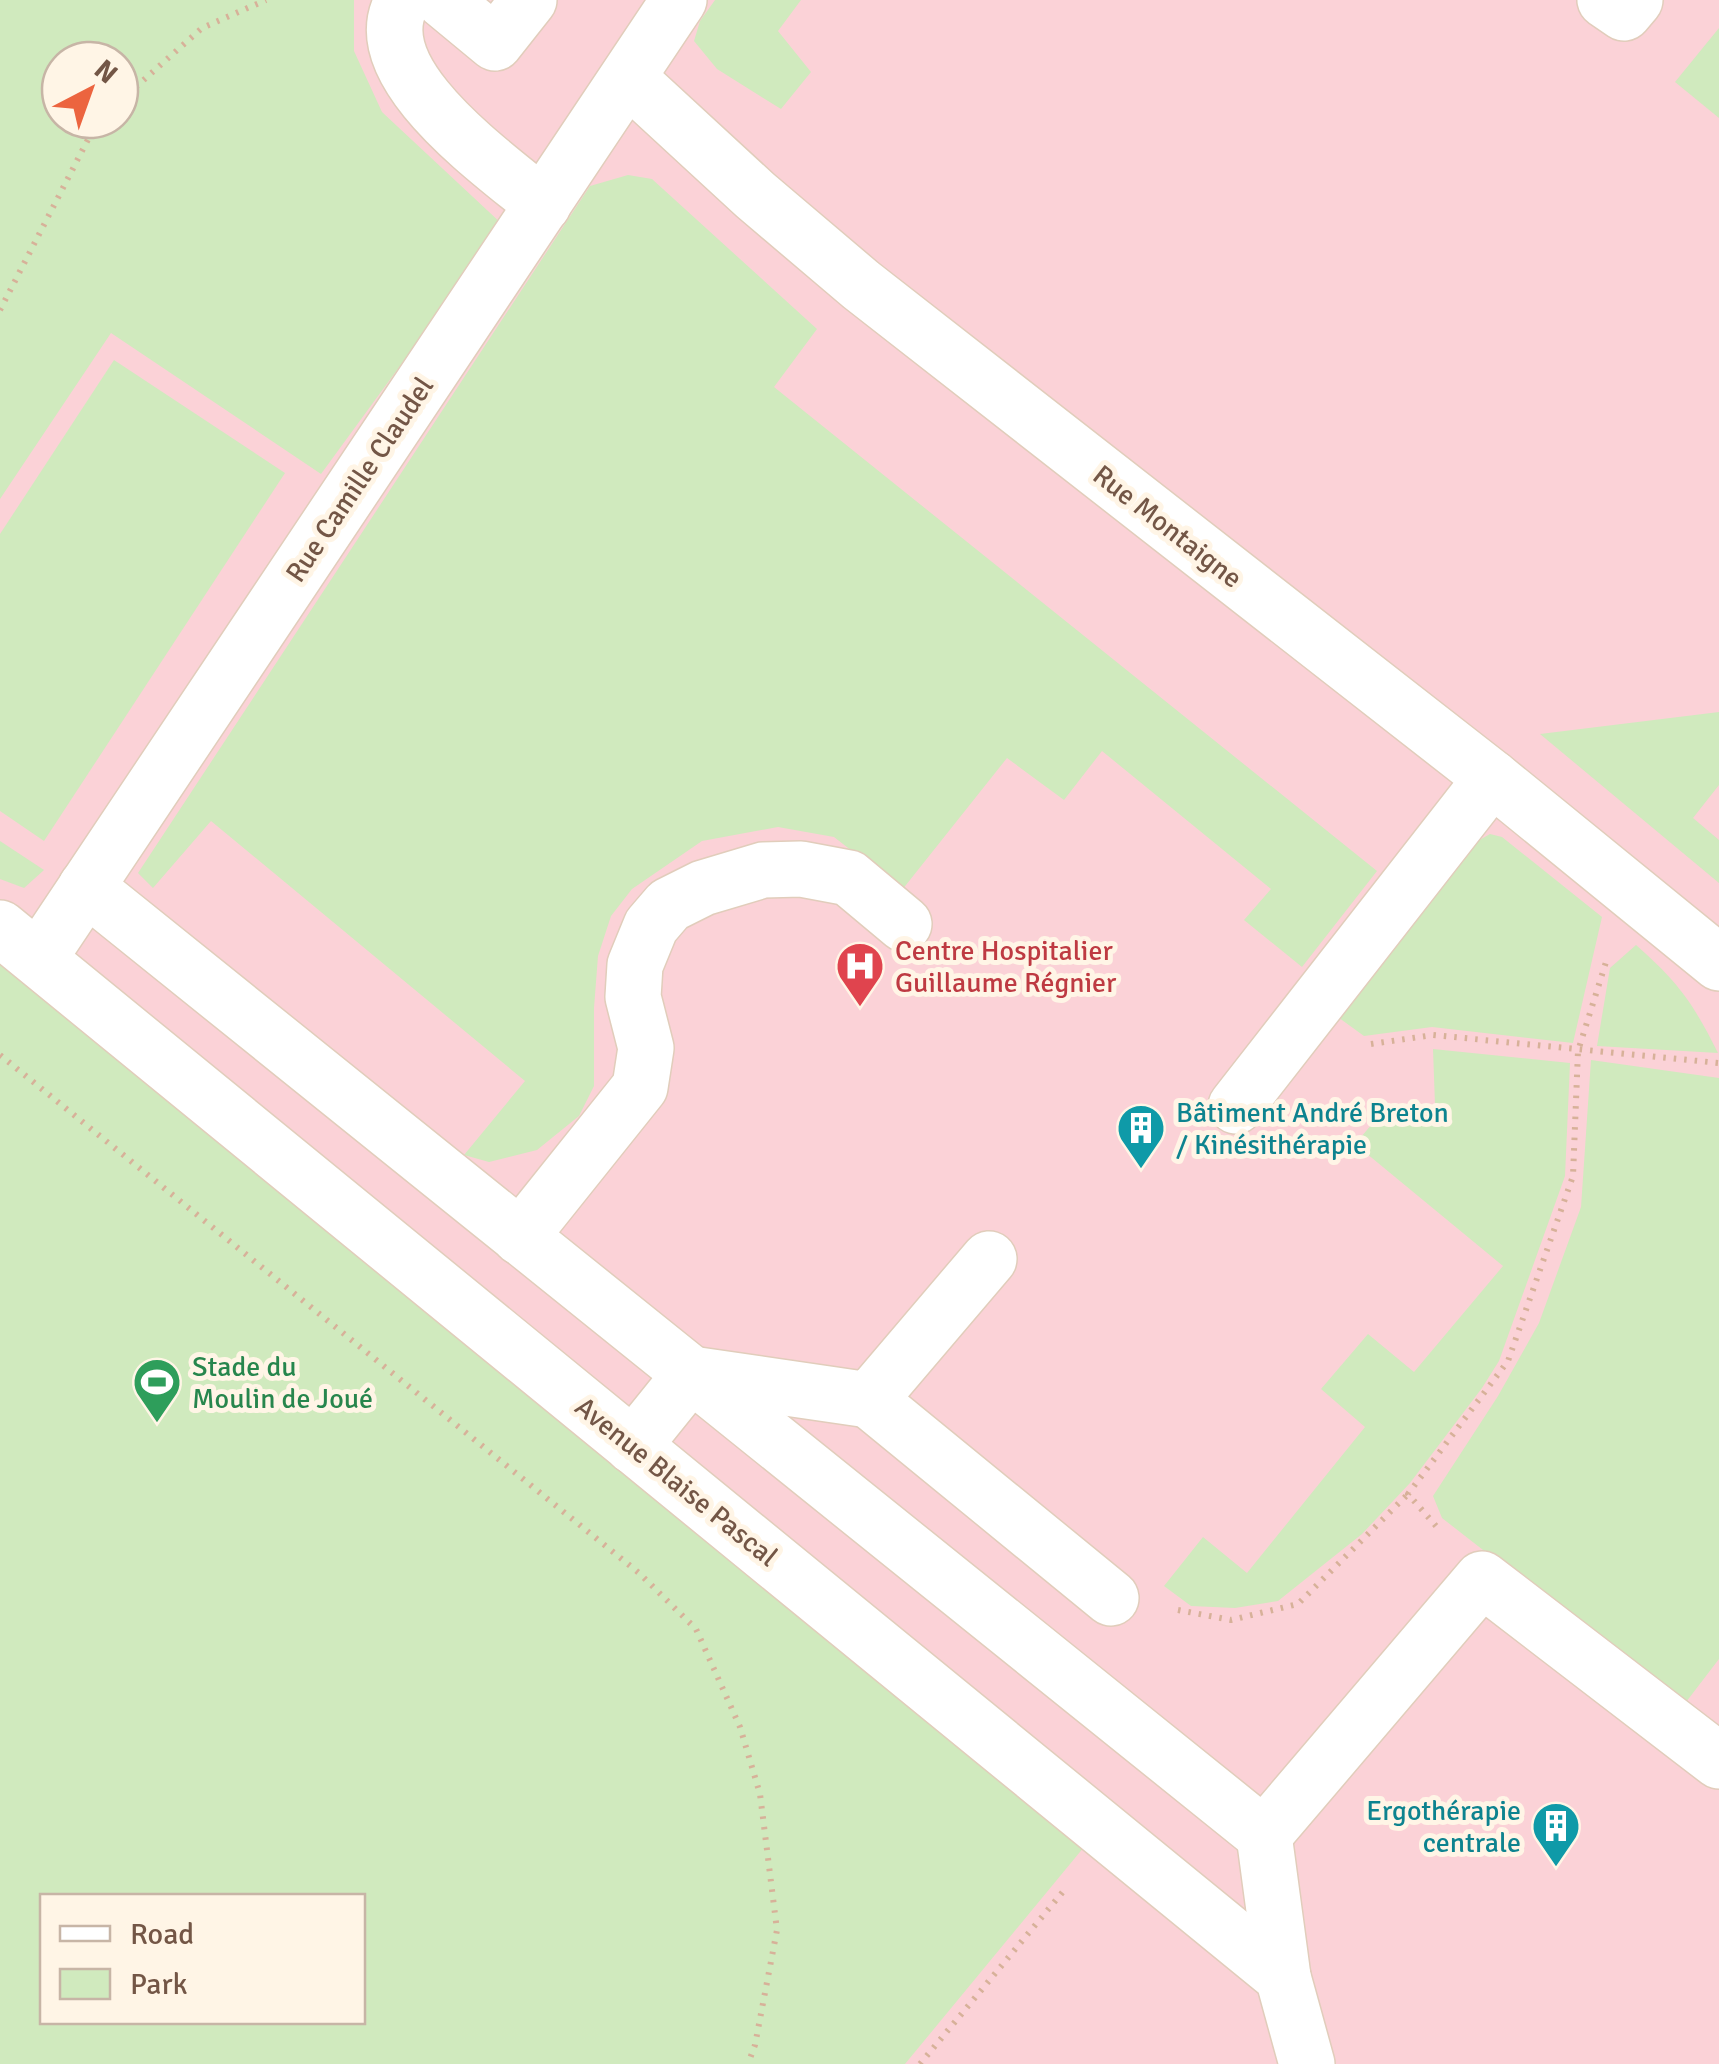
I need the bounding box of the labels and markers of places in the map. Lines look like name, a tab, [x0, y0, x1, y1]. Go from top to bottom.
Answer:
place label: Centre Hospitalier Guillaume Régnier	[895, 934, 1117, 1000]
hospital icon: Centre Hospitalier Guillaume Régnier	[834, 940, 886, 1008]
place label: Bâtiment André Breton / Kinésithérapie	[1176, 1096, 1449, 1162]
building icon: Bâtiment André Breton / Kinésithérapie	[1115, 1102, 1167, 1170]
place label: Stade du Moulin de Joué	[192, 1350, 373, 1416]
sports icon: Stade du Moulin de Joué	[131, 1356, 183, 1424]
place label: Ergothérapie centrale	[1366, 1794, 1521, 1860]
building icon: Ergothérapie centrale	[1530, 1800, 1582, 1868]

